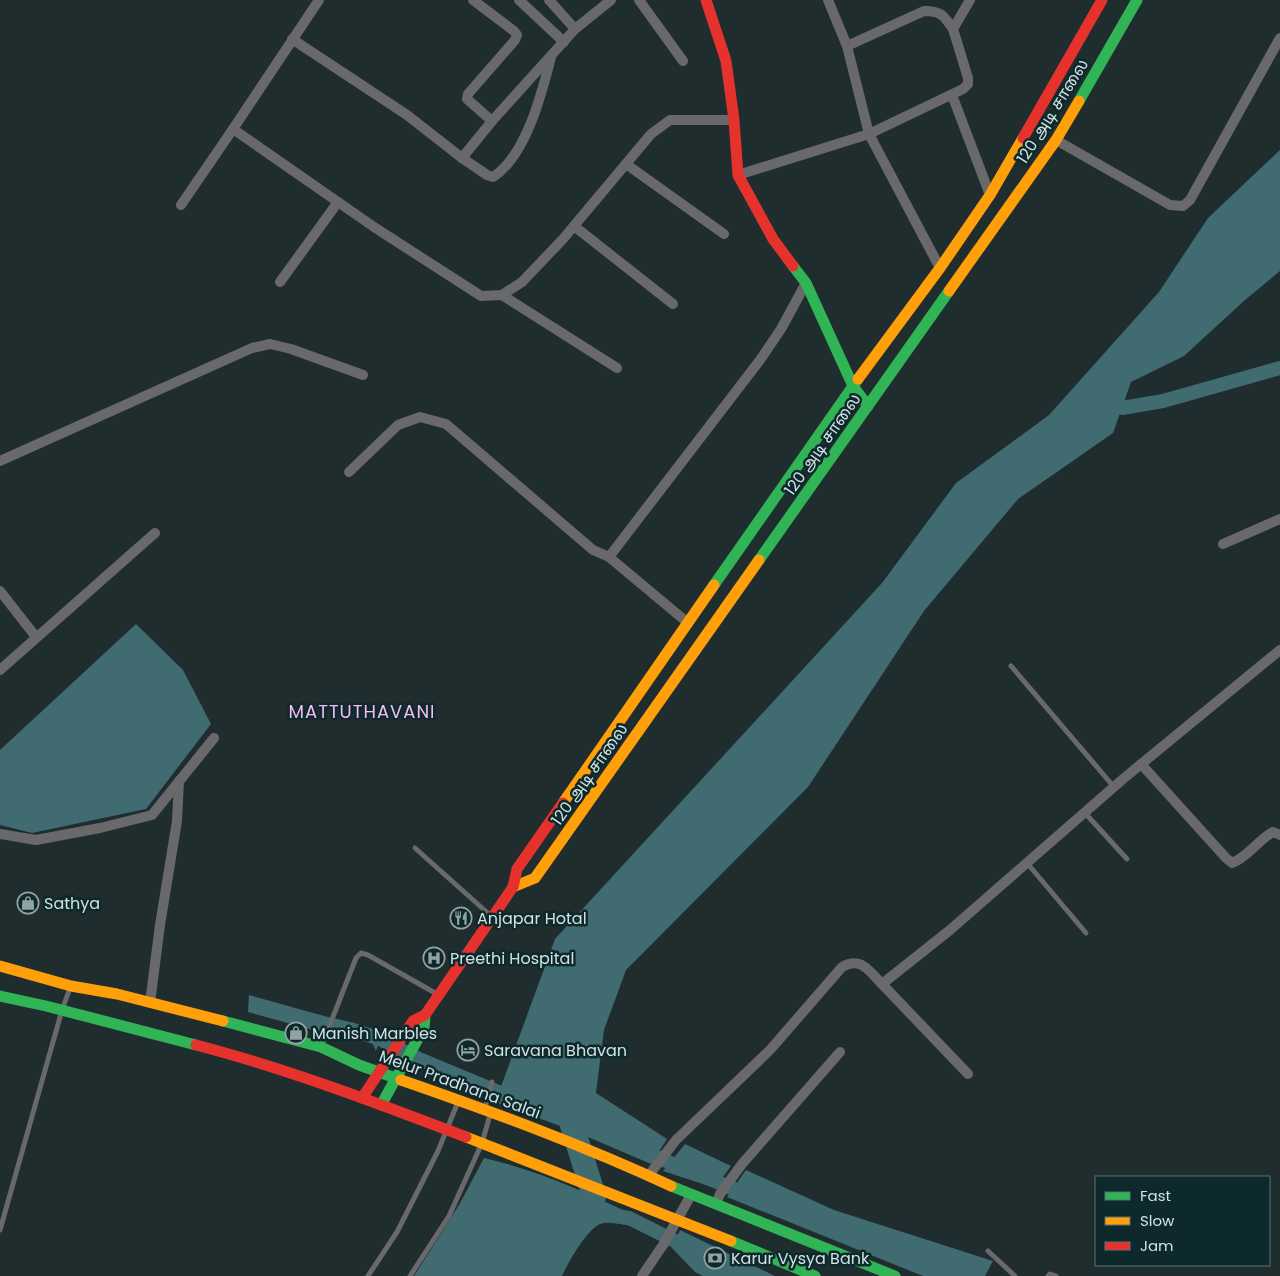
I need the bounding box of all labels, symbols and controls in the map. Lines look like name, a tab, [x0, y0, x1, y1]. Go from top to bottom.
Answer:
street label: 120 அடி சாலை	[1011, 54, 1094, 168]
street label: 120 அடி சாலை	[779, 389, 866, 500]
district label: MATTUTHAVANI	[289, 699, 435, 724]
street label: 120 அடி சாலை	[546, 719, 633, 830]
shop icon: Sathya	[16, 891, 40, 915]
place label: Sathya	[44, 892, 100, 915]
restaurant icon: Anjapar Hotal	[449, 906, 473, 930]
place label: Anjapar Hotal	[477, 907, 587, 930]
hospital icon: Preethi Hospital	[422, 946, 446, 970]
place label: Preethi Hospital	[450, 947, 574, 970]
shop icon: Manish Marbles	[284, 1021, 308, 1045]
place label: Manish Marbles	[312, 1022, 437, 1045]
hotel icon: Saravana Bhavan	[456, 1038, 480, 1062]
place label: Saravana Bhavan	[484, 1039, 627, 1062]
street label: Melur Pradhana Salai	[376, 1045, 544, 1124]
legend	[1095, 1176, 1270, 1266]
text: Fast	[1140, 1185, 1171, 1206]
text: Slow	[1140, 1210, 1175, 1231]
text: Jam	[1140, 1235, 1174, 1256]
bank icon: Karur Vysya Bank	[703, 1246, 727, 1270]
place label: Karur Vysya Bank	[731, 1247, 870, 1270]

